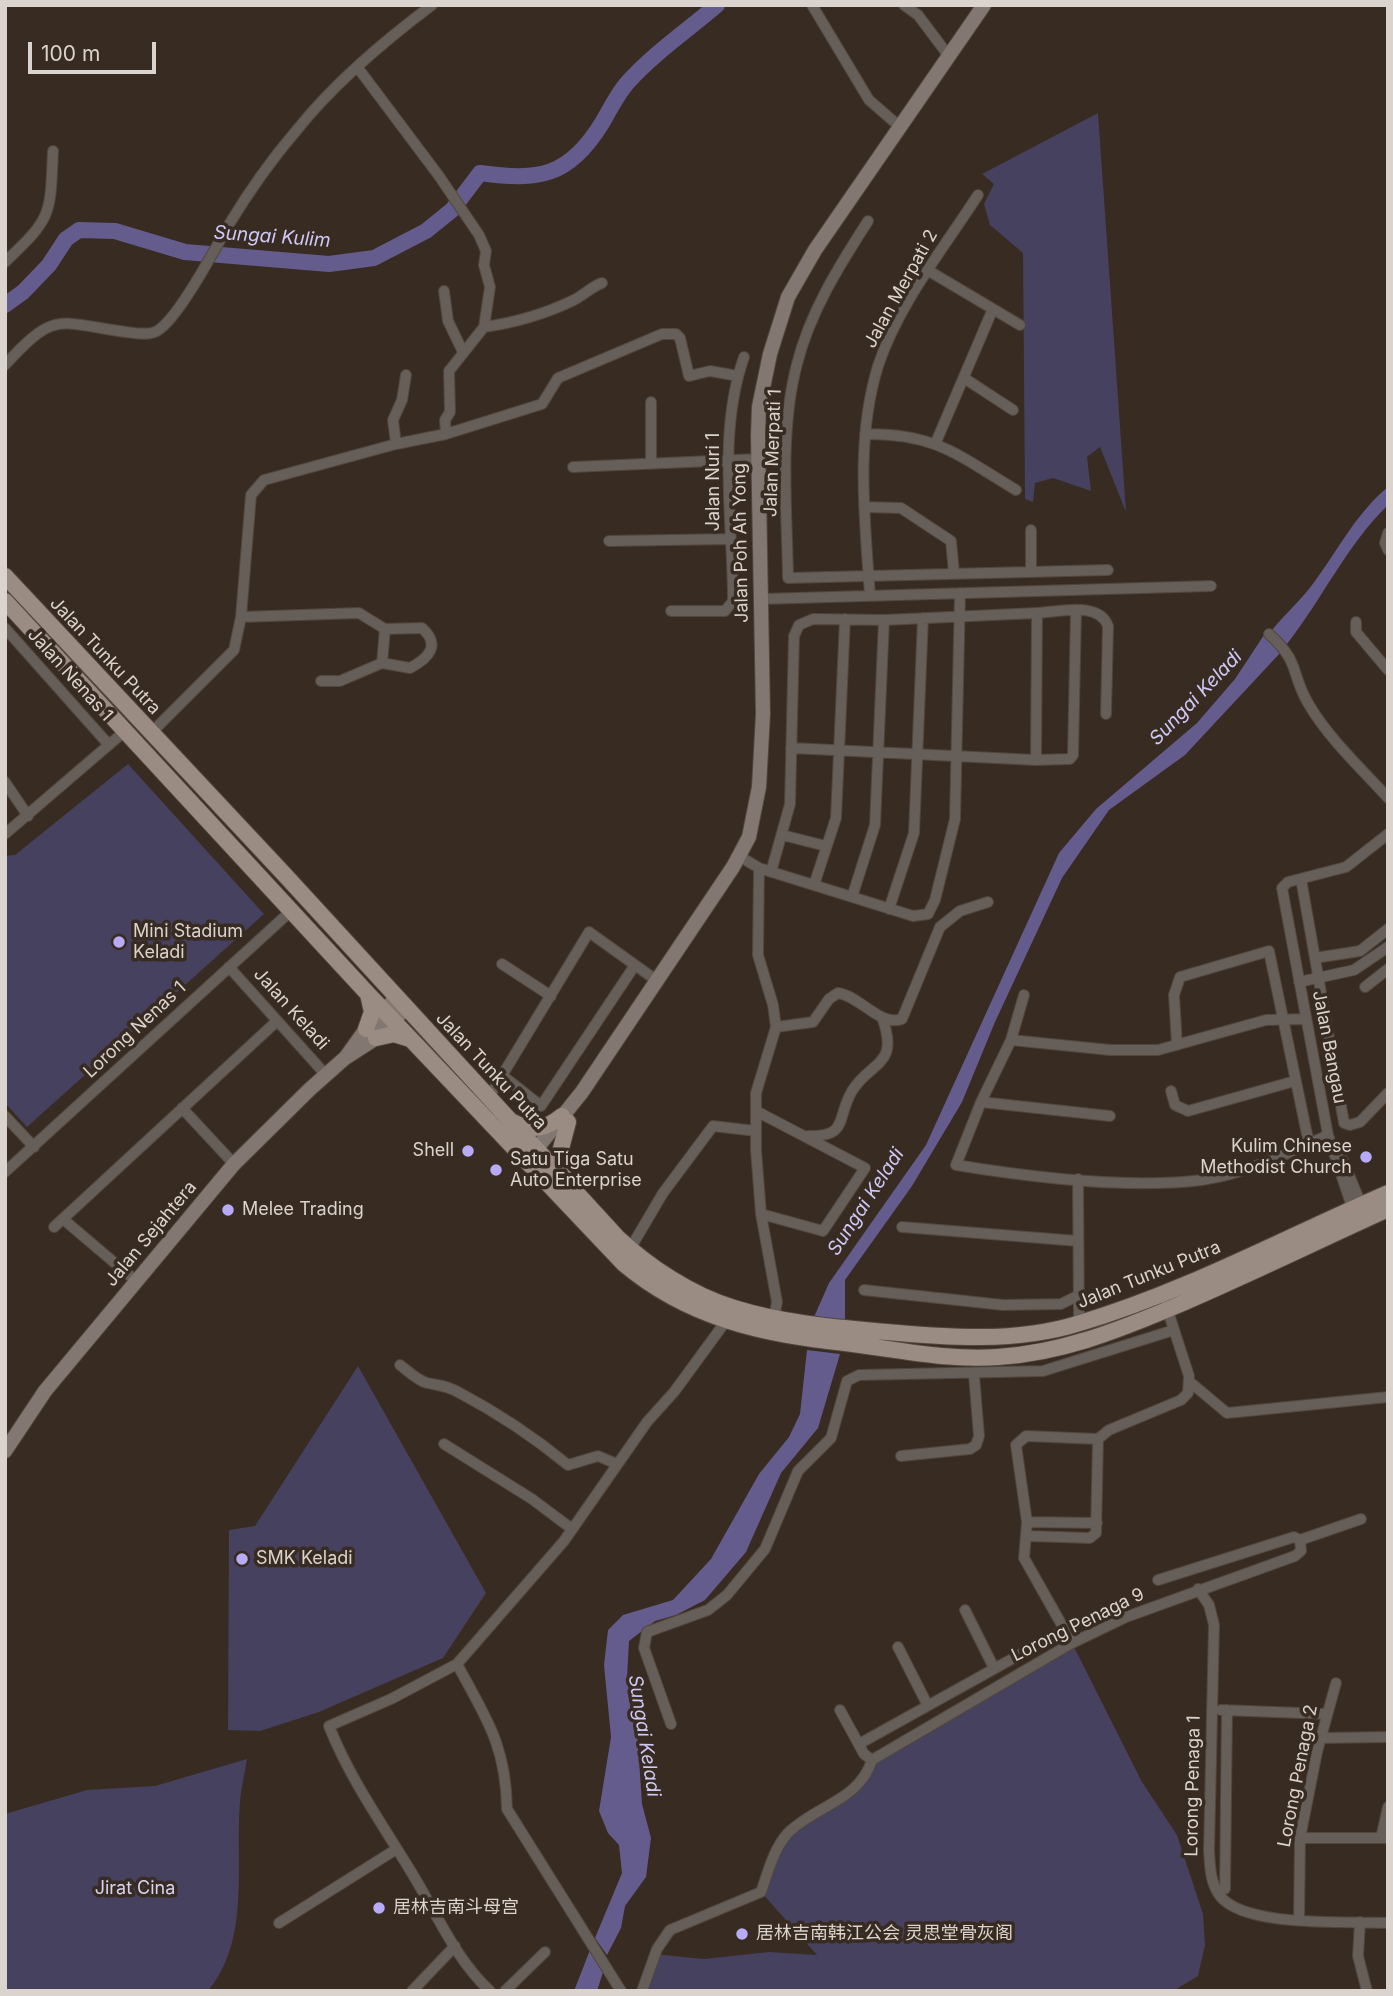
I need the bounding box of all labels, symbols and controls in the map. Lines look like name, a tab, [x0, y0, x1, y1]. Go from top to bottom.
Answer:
scale bar	[32, 28, 159, 72]
text: 100 m	[41, 41, 100, 66]
water label: Sungai Kulim	[213, 222, 331, 252]
street label: Jalan Merpati 2	[860, 226, 942, 352]
street label: Jalan Merpati 1	[760, 389, 786, 517]
street label: Jalan Nuri 1	[703, 433, 725, 531]
street label: Jalan Poh Ah Yong	[729, 463, 753, 623]
street label: Jalan Tunku Putra	[45, 593, 165, 719]
street label: Jalan Nenas 1	[23, 624, 117, 726]
water label: Sungai Keladi	[1145, 646, 1247, 750]
place label: Mini Stadium Keladi	[133, 921, 243, 964]
marker: Mini Stadium Keladi	[111, 934, 127, 950]
street label: Jalan Keladi	[249, 964, 333, 1054]
street label: Lorong Nenas 1	[79, 977, 191, 1083]
street label: Jalan Bangau	[1307, 989, 1351, 1105]
street label: Jalan Tunku Putra	[431, 1008, 551, 1134]
place label: Kulim Chinese Methodist Church	[1200, 1136, 1352, 1178]
place label: Shell	[413, 1140, 454, 1162]
marker: Shell	[460, 1143, 476, 1159]
water label: Sungai Keladi	[823, 1144, 909, 1260]
place label: Satu Tiga Satu Auto Enterprise	[510, 1149, 642, 1192]
marker: Kulim Chinese Methodist Church	[1358, 1149, 1374, 1165]
marker: Satu Tiga Satu Auto Enterprise	[488, 1162, 504, 1178]
street label: Jalan Sejahtera	[101, 1177, 201, 1291]
place label: Melee Trading	[242, 1199, 364, 1221]
marker: Melee Trading	[220, 1202, 236, 1218]
street label: Jalan Tunku Putra	[1074, 1236, 1224, 1314]
place label: SMK Keladi	[256, 1548, 353, 1570]
marker: SMK Keladi	[234, 1551, 250, 1567]
street label: Lorong Penaga 9	[1008, 1584, 1148, 1666]
water label: Sungai Keladi	[623, 1673, 665, 1799]
street label: Lorong Penaga 2	[1274, 1703, 1322, 1849]
street label: Lorong Penaga 1	[1181, 1715, 1205, 1857]
park label: Jirat Cina	[95, 1878, 175, 1900]
place label: 居林吉南斗母宫	[393, 1897, 519, 1919]
marker: 居林吉南斗母宫	[371, 1900, 387, 1916]
place label: 居林吉南韩江公会 灵思堂骨灰阁	[756, 1923, 1013, 1945]
marker: 居林吉南韩江公会 灵思堂骨灰阁	[734, 1926, 750, 1942]

